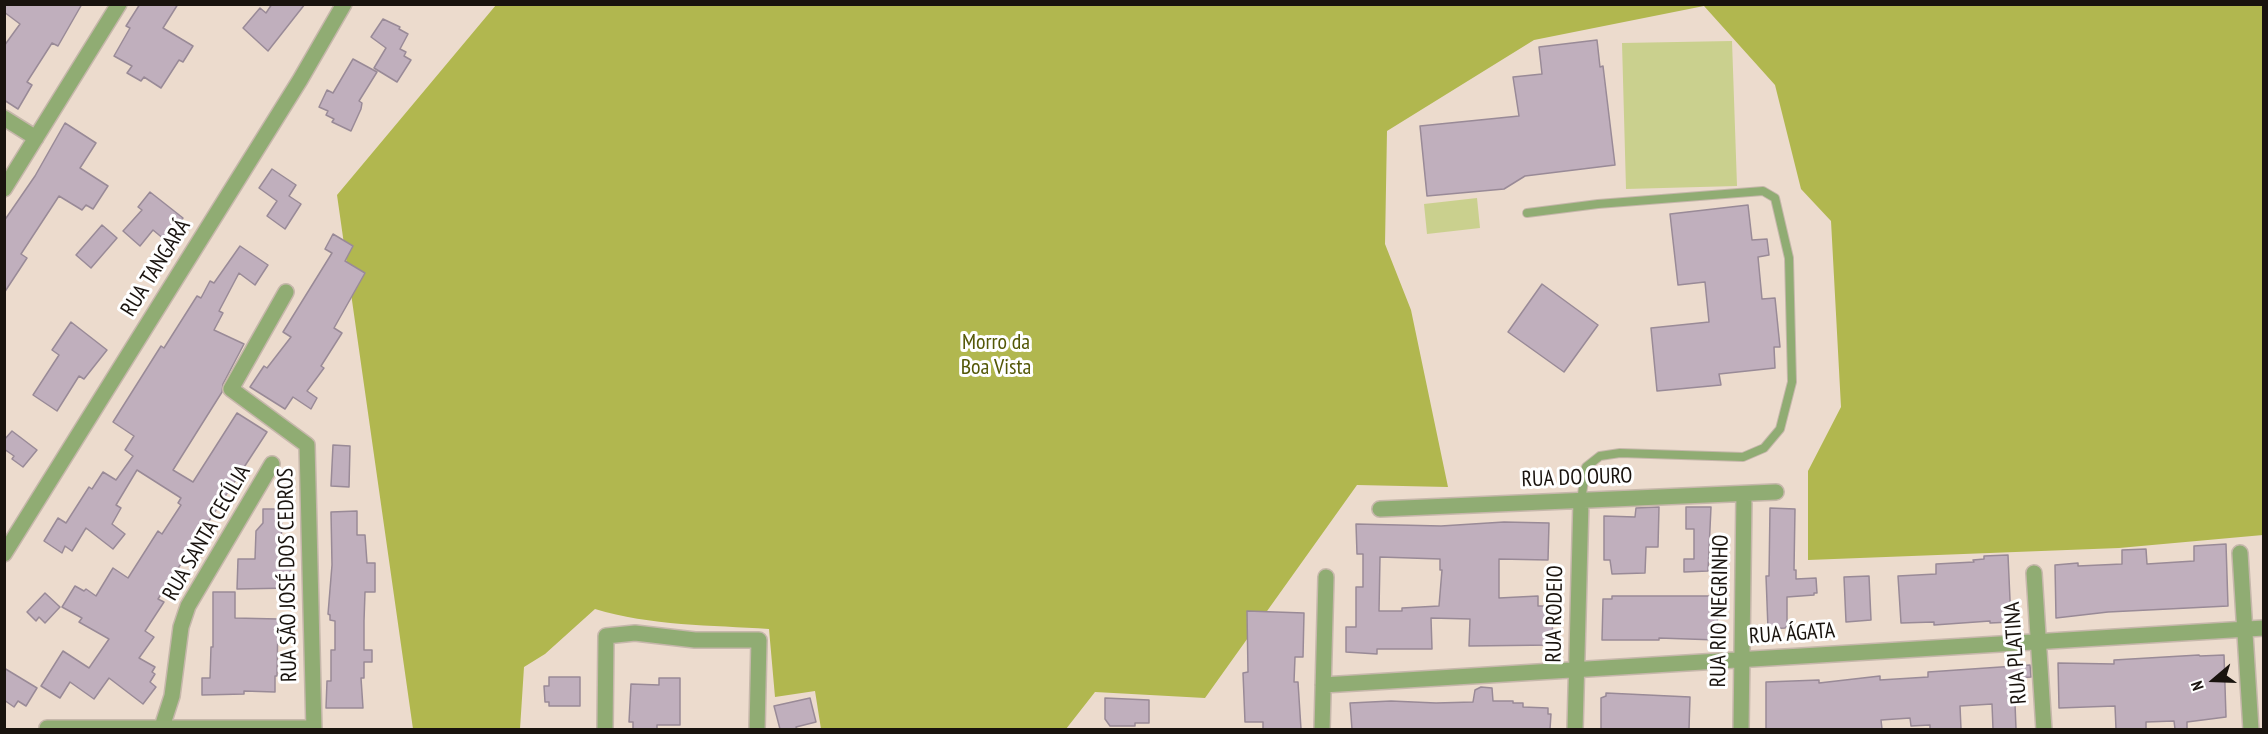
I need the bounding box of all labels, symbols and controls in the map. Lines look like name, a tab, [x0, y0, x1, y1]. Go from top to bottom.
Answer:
street label: RUA TANGARÁ	[116, 215, 196, 321]
park label: Morro da Boa Vista	[961, 330, 1031, 382]
street label: RUA SANTA CECÍLIA	[158, 461, 256, 605]
street label: RUA DO OURO	[1521, 463, 1633, 493]
street label: RUA SÃO JOSÉ DOS CEDROS	[273, 468, 303, 682]
street label: RUA RIO NEGRINHO	[1705, 534, 1735, 688]
street label: RUA RODEIO	[1541, 565, 1569, 663]
street label: RUA PLATINA	[1999, 601, 2033, 705]
street label: RUA ÁGATA	[1748, 618, 1836, 650]
north arrow	[2184, 650, 2244, 710]
text: N	[2186, 679, 2208, 693]

